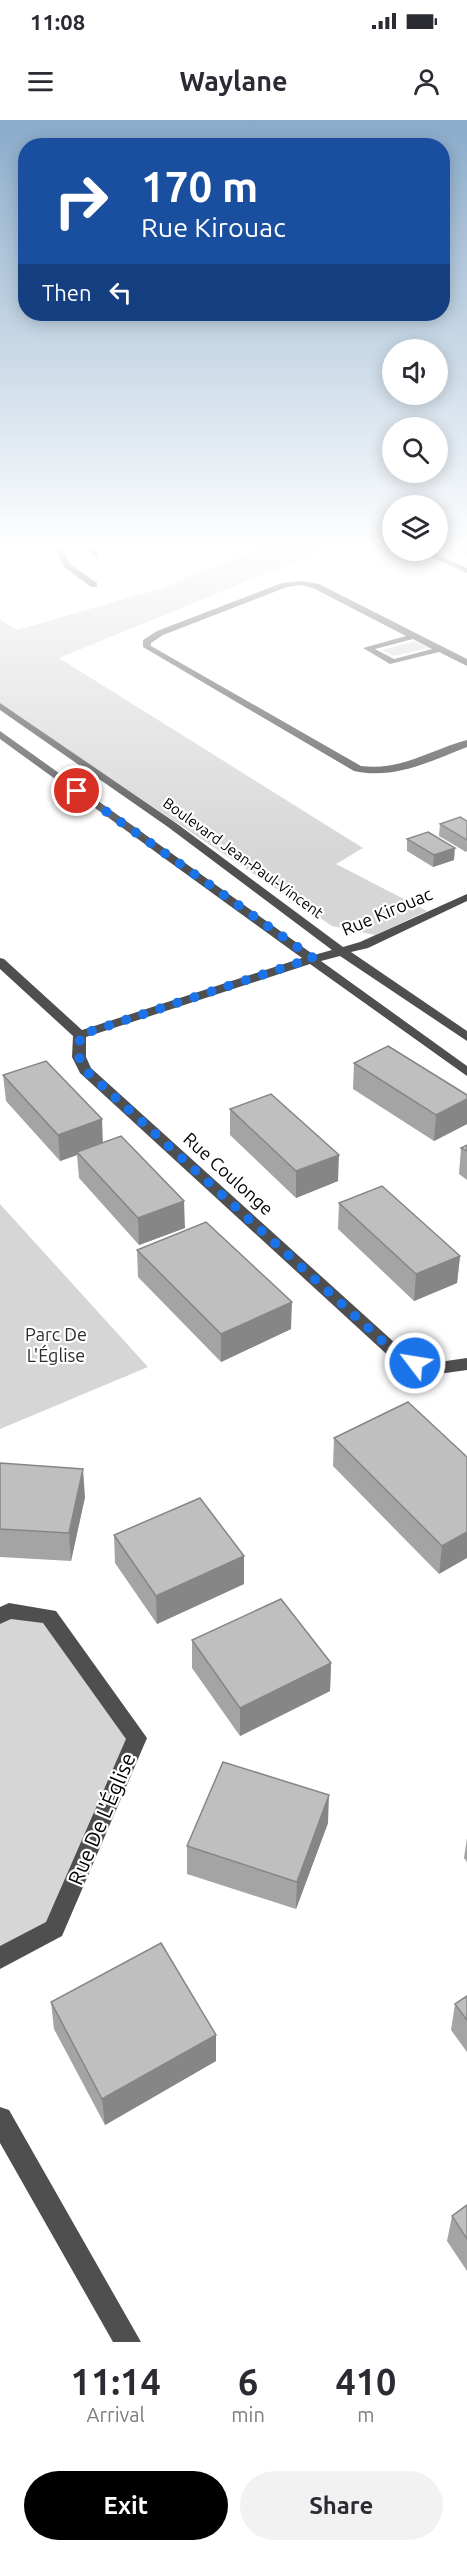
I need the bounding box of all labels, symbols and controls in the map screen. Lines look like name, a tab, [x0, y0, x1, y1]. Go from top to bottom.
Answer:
text: 11:08	[30, 9, 85, 34]
icon: menu	[24, 65, 57, 98]
icon: person	[410, 65, 443, 98]
text: Waylane	[180, 66, 287, 96]
icon: right	[42, 162, 120, 240]
text: 170 m	[141, 163, 258, 210]
text: Rue Kirouac	[141, 212, 286, 242]
icon: left	[104, 276, 137, 309]
text: Then	[42, 280, 92, 305]
map controls	[382, 339, 448, 561]
button: sound	[382, 339, 448, 405]
button: search	[382, 417, 448, 483]
button: layers	[382, 495, 448, 561]
pin	[51, 765, 102, 816]
icon: arrive	[60, 774, 93, 807]
street label: Boulevard Jean-Paul-Vincent	[160, 794, 327, 921]
street label: Rue Kirouac	[338, 883, 435, 939]
street label: Rue Coulonge	[180, 1128, 277, 1219]
park label: Parc De L'Église	[25, 1324, 87, 1365]
position arrow	[383, 1331, 447, 1395]
street label: Rue De L'Église	[62, 1749, 140, 1888]
text: 11:14	[71, 2361, 161, 2402]
text: 6	[238, 2361, 258, 2402]
text: 410	[335, 2361, 396, 2402]
text: Arrival	[87, 2403, 145, 2426]
text: min	[231, 2403, 265, 2426]
text: m	[357, 2403, 375, 2426]
button: Exit	[24, 2471, 228, 2540]
button: Share	[240, 2471, 443, 2540]

